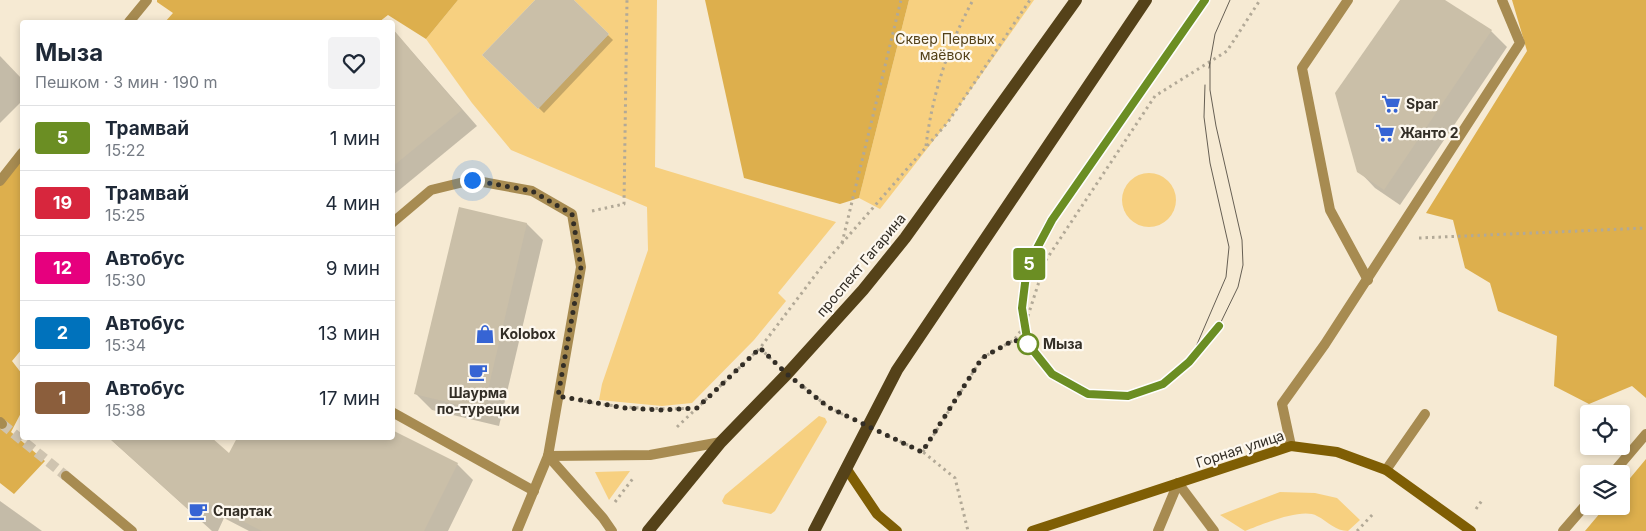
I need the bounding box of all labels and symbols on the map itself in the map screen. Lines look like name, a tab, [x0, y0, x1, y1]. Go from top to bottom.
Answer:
park label: Сквер Первых маёвок	[895, 30, 995, 63]
supermarket icon: Spar	[1380, 93, 1402, 115]
place label: Spar	[1406, 95, 1438, 112]
supermarket icon: Жанто 2	[1374, 122, 1396, 144]
place label: Жанто 2	[1400, 124, 1459, 141]
your location	[460, 168, 485, 193]
street label: проспект Гагарина	[812, 210, 909, 320]
line badge: 5	[1013, 248, 1045, 280]
shop icon: Kolobox	[474, 323, 496, 345]
place label: Kolobox	[500, 325, 556, 342]
marker: Мыза	[1017, 333, 1039, 355]
place label: Мыза	[1043, 335, 1083, 352]
cafe icon: Шаурма по-турецки	[467, 361, 489, 383]
place label: Шаурма по-турецки	[437, 384, 519, 417]
street label: Горная улица	[1194, 426, 1286, 471]
cafe icon: Спартак	[187, 500, 209, 522]
place label: Спартак	[213, 502, 273, 519]

